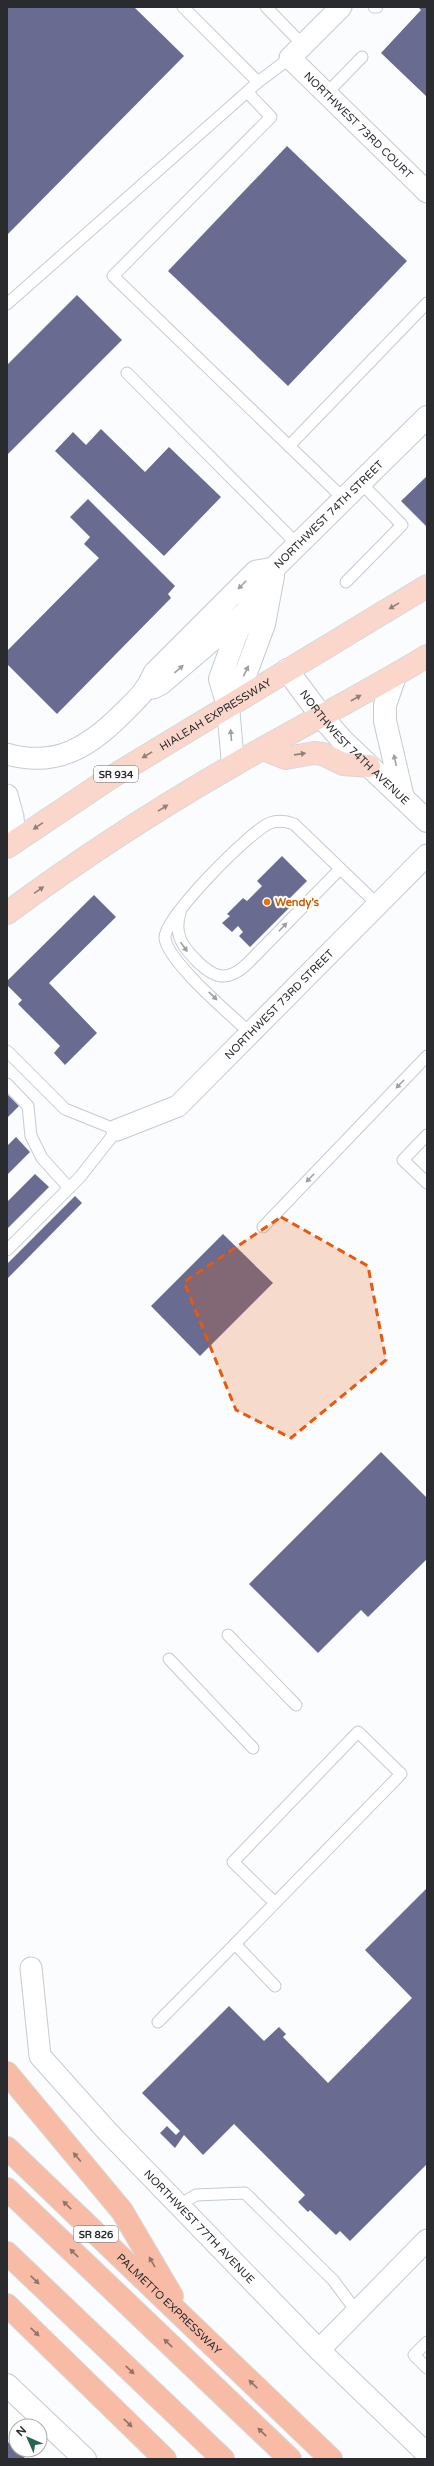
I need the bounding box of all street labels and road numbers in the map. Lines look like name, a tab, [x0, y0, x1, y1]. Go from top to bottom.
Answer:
street label: NORTHWEST 73RD COURT	[301, 69, 415, 182]
street label: NORTHWEST 74TH STREET	[271, 458, 386, 571]
street label: HIALEAH EXPRESSWAY	[157, 676, 274, 754]
street label: NORTHWEST 74TH AVENUE	[297, 688, 412, 807]
road number: SR 934	[94, 766, 138, 782]
street label: NORTHWEST 73RD STREET	[222, 947, 337, 1062]
street label: NORTHWEST 77TH AVENUE	[141, 2167, 257, 2286]
road number: SR 826	[74, 2226, 118, 2242]
street label: PALMETTO EXPRESSWAY	[114, 2251, 224, 2357]

